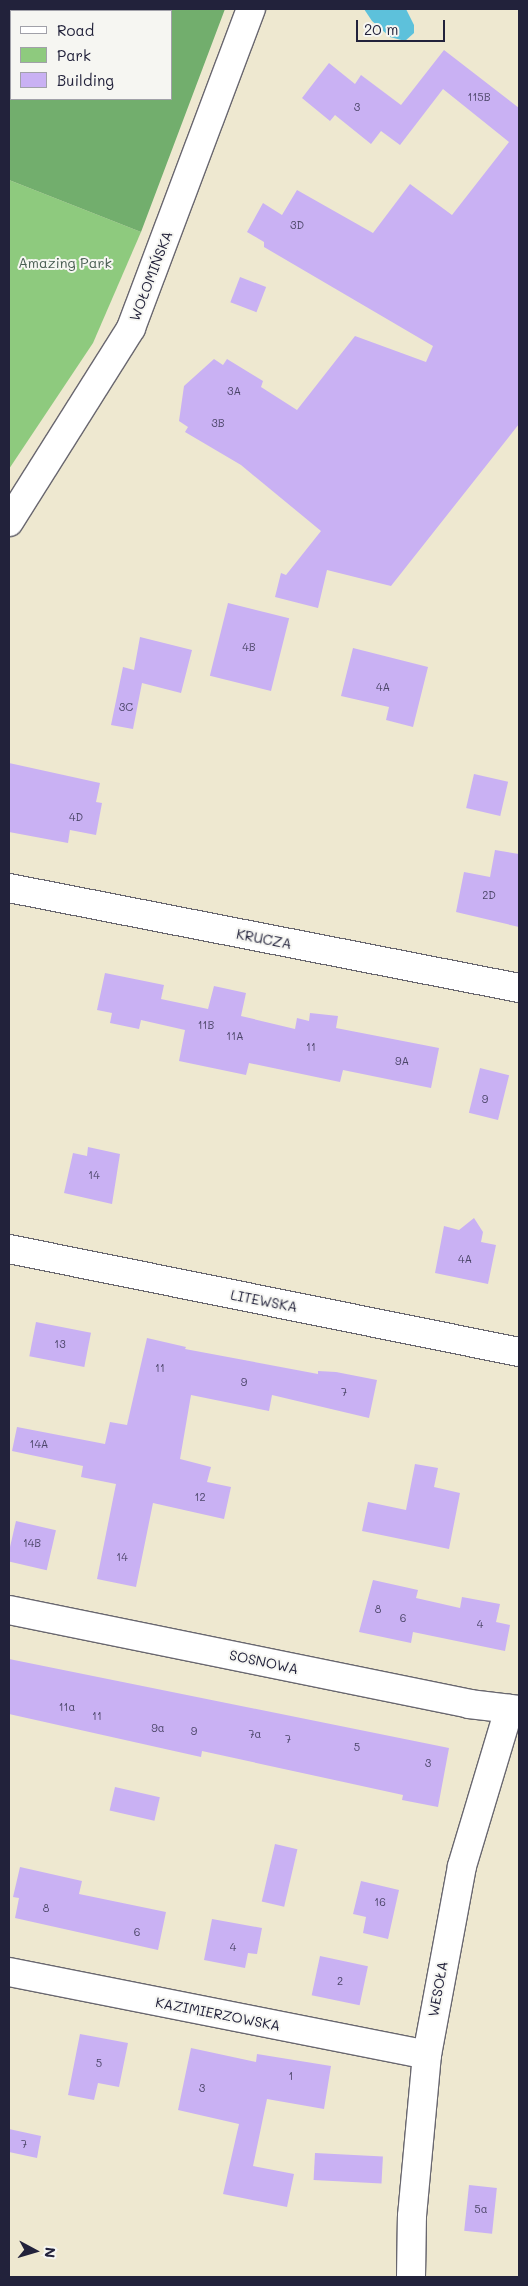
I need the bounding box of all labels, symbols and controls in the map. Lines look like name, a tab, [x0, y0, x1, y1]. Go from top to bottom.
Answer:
legend	[10, 10, 172, 100]
scale bar	[358, 10, 447, 42]
text: 20 m	[364, 19, 398, 39]
text: Road	[57, 20, 94, 40]
text: Park	[57, 45, 91, 65]
text: Building	[57, 70, 114, 90]
house number: 115B	[467, 90, 491, 104]
house number: 3	[354, 100, 360, 114]
house number: 3D	[290, 218, 304, 232]
street label: WOŁOMIŃSKA	[126, 229, 176, 323]
park label: Amazing Park	[18, 255, 112, 271]
house number: 3A	[227, 384, 241, 398]
house number: 3B	[211, 416, 225, 430]
house number: 4B	[242, 640, 256, 654]
house number: 4A	[376, 680, 390, 694]
house number: 3C	[119, 700, 133, 714]
house number: 4D	[69, 810, 83, 824]
house number: 2D	[482, 888, 496, 902]
street label: KRUCZA	[235, 925, 293, 953]
house number: 11B	[198, 1018, 214, 1032]
house number: 11A	[226, 1029, 244, 1043]
house number: 11	[306, 1040, 316, 1054]
house number: 9A	[395, 1054, 409, 1068]
house number: 9	[482, 1092, 488, 1106]
house number: 14	[88, 1168, 100, 1182]
house number: 4A	[458, 1252, 472, 1266]
street label: LITEWSKA	[229, 1286, 299, 1316]
house number: 13	[54, 1337, 66, 1351]
house number: 11	[155, 1361, 165, 1375]
house number: 9	[241, 1375, 247, 1389]
house number: 7	[341, 1385, 347, 1399]
house number: 14A	[30, 1437, 48, 1451]
house number: 12	[194, 1490, 206, 1504]
house number: 14B	[23, 1536, 41, 1550]
house number: 14	[116, 1550, 128, 1564]
house number: 8	[375, 1602, 381, 1616]
house number: 6	[400, 1611, 406, 1625]
house number: 4	[477, 1617, 483, 1631]
street label: SOSNOWA	[228, 1646, 300, 1678]
house number: 11a	[59, 1700, 75, 1714]
house number: 11	[92, 1709, 102, 1723]
house number: 9a	[151, 1721, 165, 1735]
house number: 9	[191, 1724, 197, 1738]
house number: 7a	[249, 1727, 261, 1741]
house number: 7	[285, 1732, 291, 1746]
house number: 5	[354, 1740, 360, 1754]
house number: 3	[425, 1756, 431, 1770]
house number: 16	[374, 1895, 386, 1909]
house number: 8	[43, 1901, 49, 1915]
house number: 6	[134, 1925, 140, 1939]
house number: 4	[230, 1940, 236, 1954]
street label: WESOŁA	[425, 1960, 451, 2018]
house number: 2	[337, 1974, 343, 1988]
street label: KAZIMIERZOWSKA	[154, 1994, 282, 2034]
house number: 5	[96, 2056, 102, 2070]
house number: 1	[289, 2069, 293, 2083]
house number: 3	[199, 2081, 205, 2095]
house number: 7	[21, 2137, 27, 2151]
house number: 5a	[474, 2202, 488, 2216]
north arrow	[10, 2226, 60, 2276]
text: N	[40, 2246, 60, 2259]

